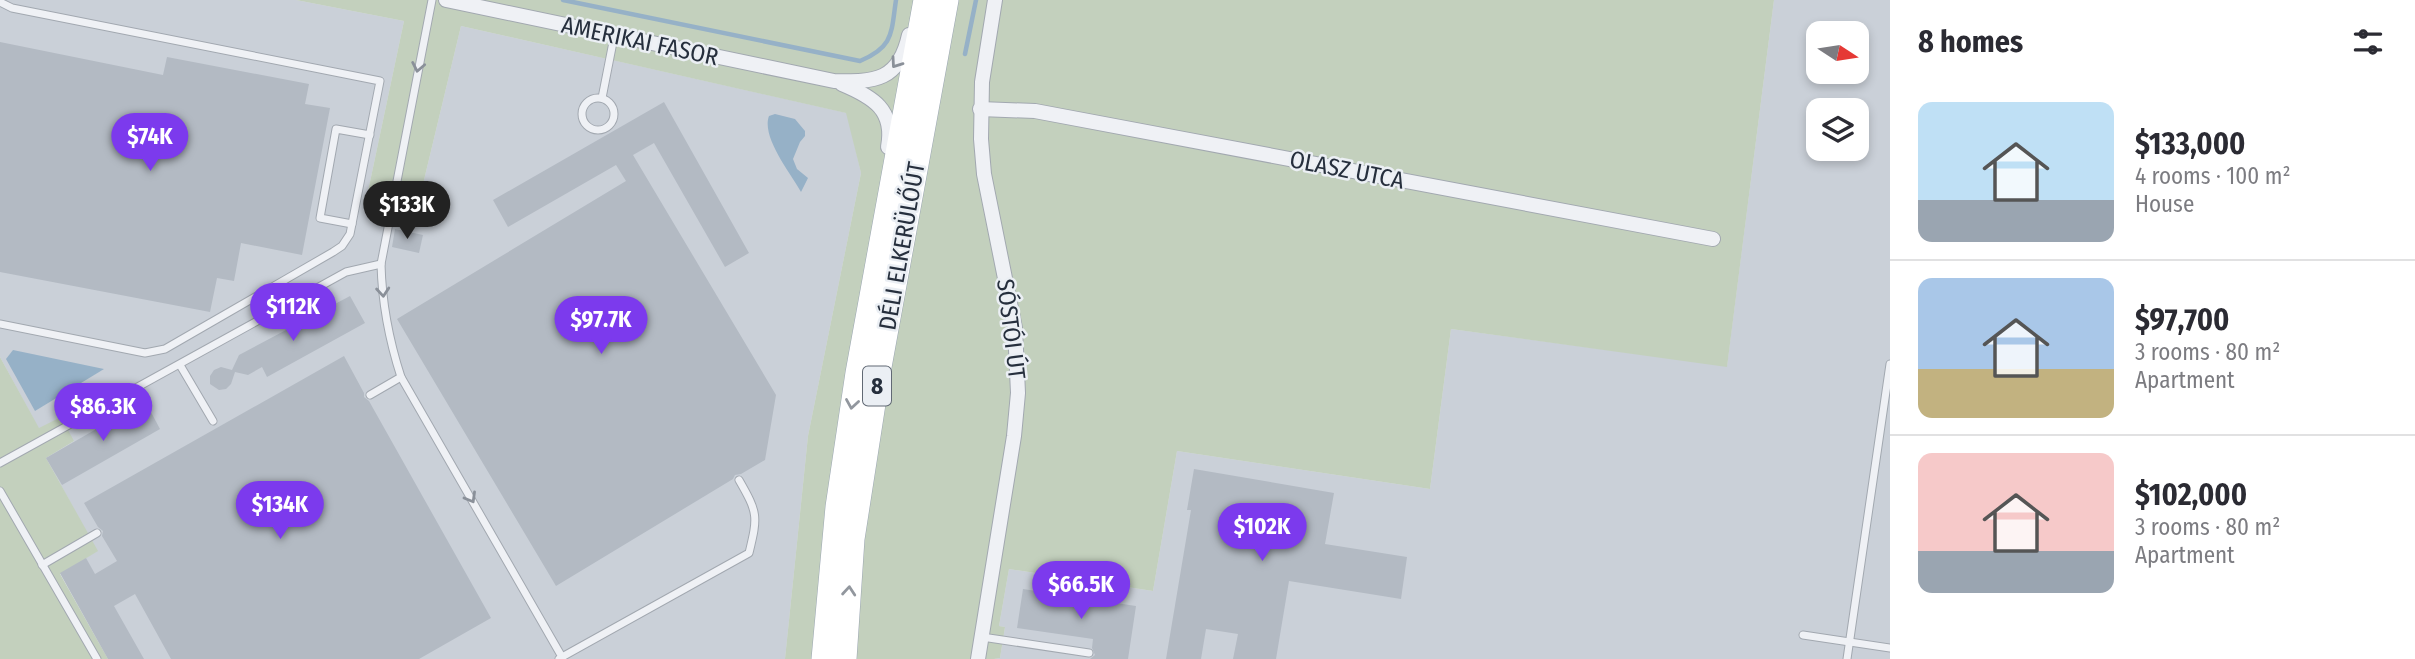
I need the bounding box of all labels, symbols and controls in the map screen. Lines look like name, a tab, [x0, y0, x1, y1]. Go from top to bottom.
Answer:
street label: AMERIKAI FASOR	[559, 11, 721, 71]
north arrow	[1806, 21, 1869, 84]
map controls	[1806, 21, 1869, 161]
icon: filters	[2349, 23, 2387, 61]
text: 8 homes	[1918, 24, 2023, 60]
one-way arrow	[892, 55, 904, 68]
one-way arrow	[412, 61, 427, 73]
button: layers	[1806, 98, 1869, 161]
pin: $74K	[109, 114, 191, 173]
text: $74K	[127, 122, 173, 150]
text: $133,000	[2135, 126, 2245, 162]
icon: home	[1974, 130, 2058, 214]
street label: OLASZ UTCA	[1287, 145, 1407, 195]
street label: DÉLI ELKERÜLŐÚT	[871, 159, 931, 332]
text: 4 rooms · 100 m²	[2135, 162, 2291, 190]
pin: $133K	[358, 182, 456, 241]
text: $133K	[379, 190, 435, 218]
text: House	[2135, 190, 2194, 218]
street label: SÓSTÓI ÚT	[991, 277, 1032, 381]
pin: $112K	[244, 284, 342, 343]
one-way arrow	[375, 287, 390, 298]
text: $112K	[266, 292, 320, 320]
pin: $97.7K	[544, 296, 658, 356]
text: $97,700	[2135, 302, 2230, 338]
text: $97.7K	[571, 305, 631, 333]
icon: home	[1974, 306, 2058, 390]
text: 3 rooms · 80 m²	[2135, 338, 2280, 366]
road number: 8	[863, 366, 891, 406]
text: Apartment	[2135, 366, 2235, 394]
pin: $86.3K	[46, 384, 160, 443]
text: $86.3K	[70, 392, 136, 420]
one-way arrow	[845, 398, 860, 410]
text: $102,000	[2135, 477, 2247, 513]
icon: home	[1974, 481, 2058, 565]
pin: $134K	[231, 482, 329, 541]
text: $134K	[252, 490, 308, 518]
one-way arrow	[462, 491, 475, 504]
pin: $102K	[1213, 504, 1311, 563]
text: $102K	[1234, 512, 1290, 540]
text: 3 rooms · 80 m²	[2135, 513, 2280, 541]
text: Apartment	[2135, 541, 2235, 569]
pin: $66.5K	[1024, 562, 1138, 621]
text: $66.5K	[1048, 570, 1114, 598]
one-way arrow	[841, 585, 856, 596]

